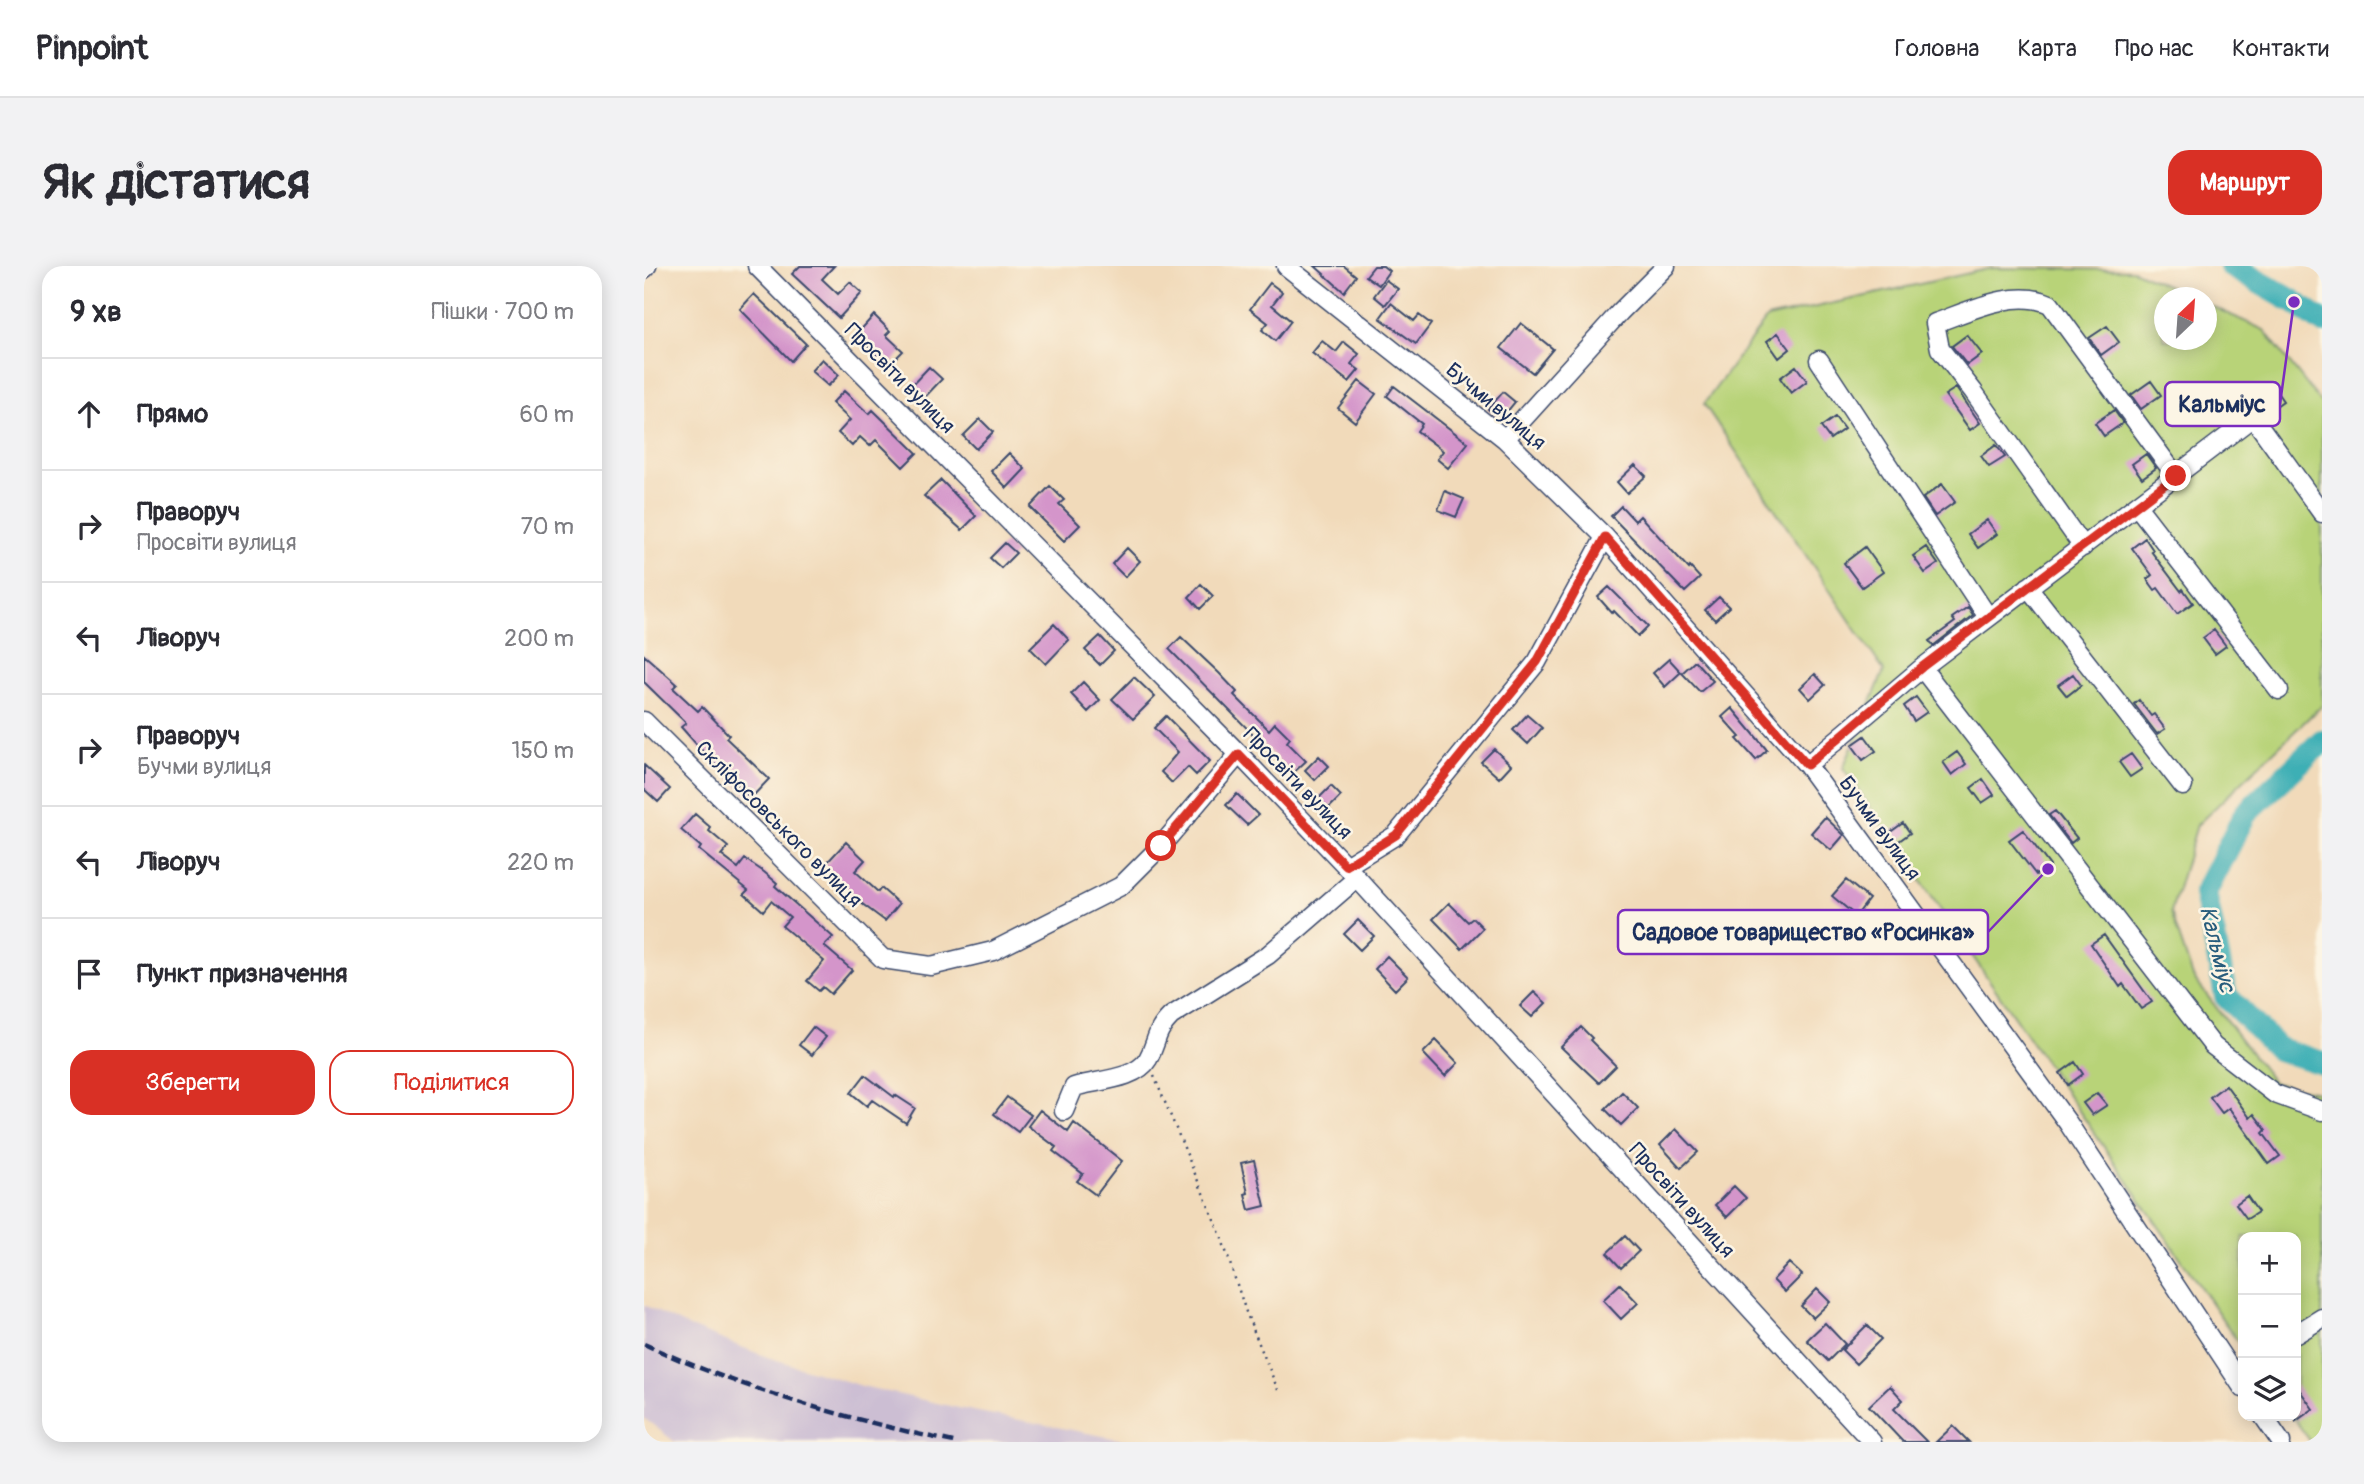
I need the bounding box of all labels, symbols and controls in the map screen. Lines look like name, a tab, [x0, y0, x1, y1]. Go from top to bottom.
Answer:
text: Pinpoint	[35, 28, 148, 69]
text: Головна	[1895, 34, 1979, 63]
text: Карта	[2017, 34, 2077, 63]
text: Про нас	[2115, 34, 2194, 63]
text: Контакти	[2232, 34, 2329, 63]
button: Маршрут	[2168, 150, 2322, 215]
text: Як дістатися	[42, 152, 310, 213]
north arrow	[2154, 287, 2217, 350]
text: 9 хв	[70, 293, 122, 330]
text: Пішки · 700 m	[431, 297, 574, 326]
street label: Просвіти вулиця	[839, 317, 961, 439]
street label: Бучми вулиця	[1440, 357, 1551, 456]
callout: Кальміус	[2165, 382, 2280, 426]
text: Кальміус	[2178, 390, 2266, 419]
icon: ahead	[70, 395, 108, 433]
text: Прямо	[137, 398, 208, 430]
text: 60 m	[519, 400, 574, 429]
route end	[2160, 460, 2191, 491]
text: Праворуч	[137, 496, 240, 528]
icon: right	[70, 507, 108, 545]
text: 70 m	[521, 512, 574, 541]
text: Просвіти вулиця	[137, 528, 297, 557]
icon: left	[70, 619, 108, 657]
text: Ліворуч	[137, 622, 221, 654]
text: 200 m	[504, 624, 574, 653]
text: Праворуч	[137, 720, 240, 752]
street label: Просвіти вулиця	[1237, 722, 1358, 845]
icon: right	[70, 731, 108, 769]
street label: Скліфосовського вулиця	[690, 735, 868, 913]
text: 150 m	[511, 736, 574, 765]
text: Бучми вулиця	[137, 752, 271, 781]
street label: Бучми вулиця	[1833, 771, 1927, 886]
route start	[1145, 830, 1176, 861]
icon: left	[70, 843, 108, 881]
text: Ліворуч	[137, 846, 221, 878]
text: 220 m	[507, 848, 574, 877]
water label: Кальміус	[2193, 903, 2242, 996]
callout: Садовое товарищество «Росинка»	[1618, 910, 1988, 954]
text: Садовое товарищество «Росинка»	[1632, 918, 1974, 947]
icon: arrive	[70, 955, 108, 993]
text: Пункт призначення	[137, 958, 348, 990]
button: Зберегти	[70, 1050, 315, 1115]
button: Поділитися	[329, 1050, 574, 1115]
street label: Просвіти вулиця	[1623, 1137, 1740, 1264]
map controls	[2238, 1232, 2301, 1421]
button: +	[2238, 1232, 2301, 1295]
button: −	[2238, 1295, 2301, 1358]
button: layers	[2238, 1358, 2301, 1421]

